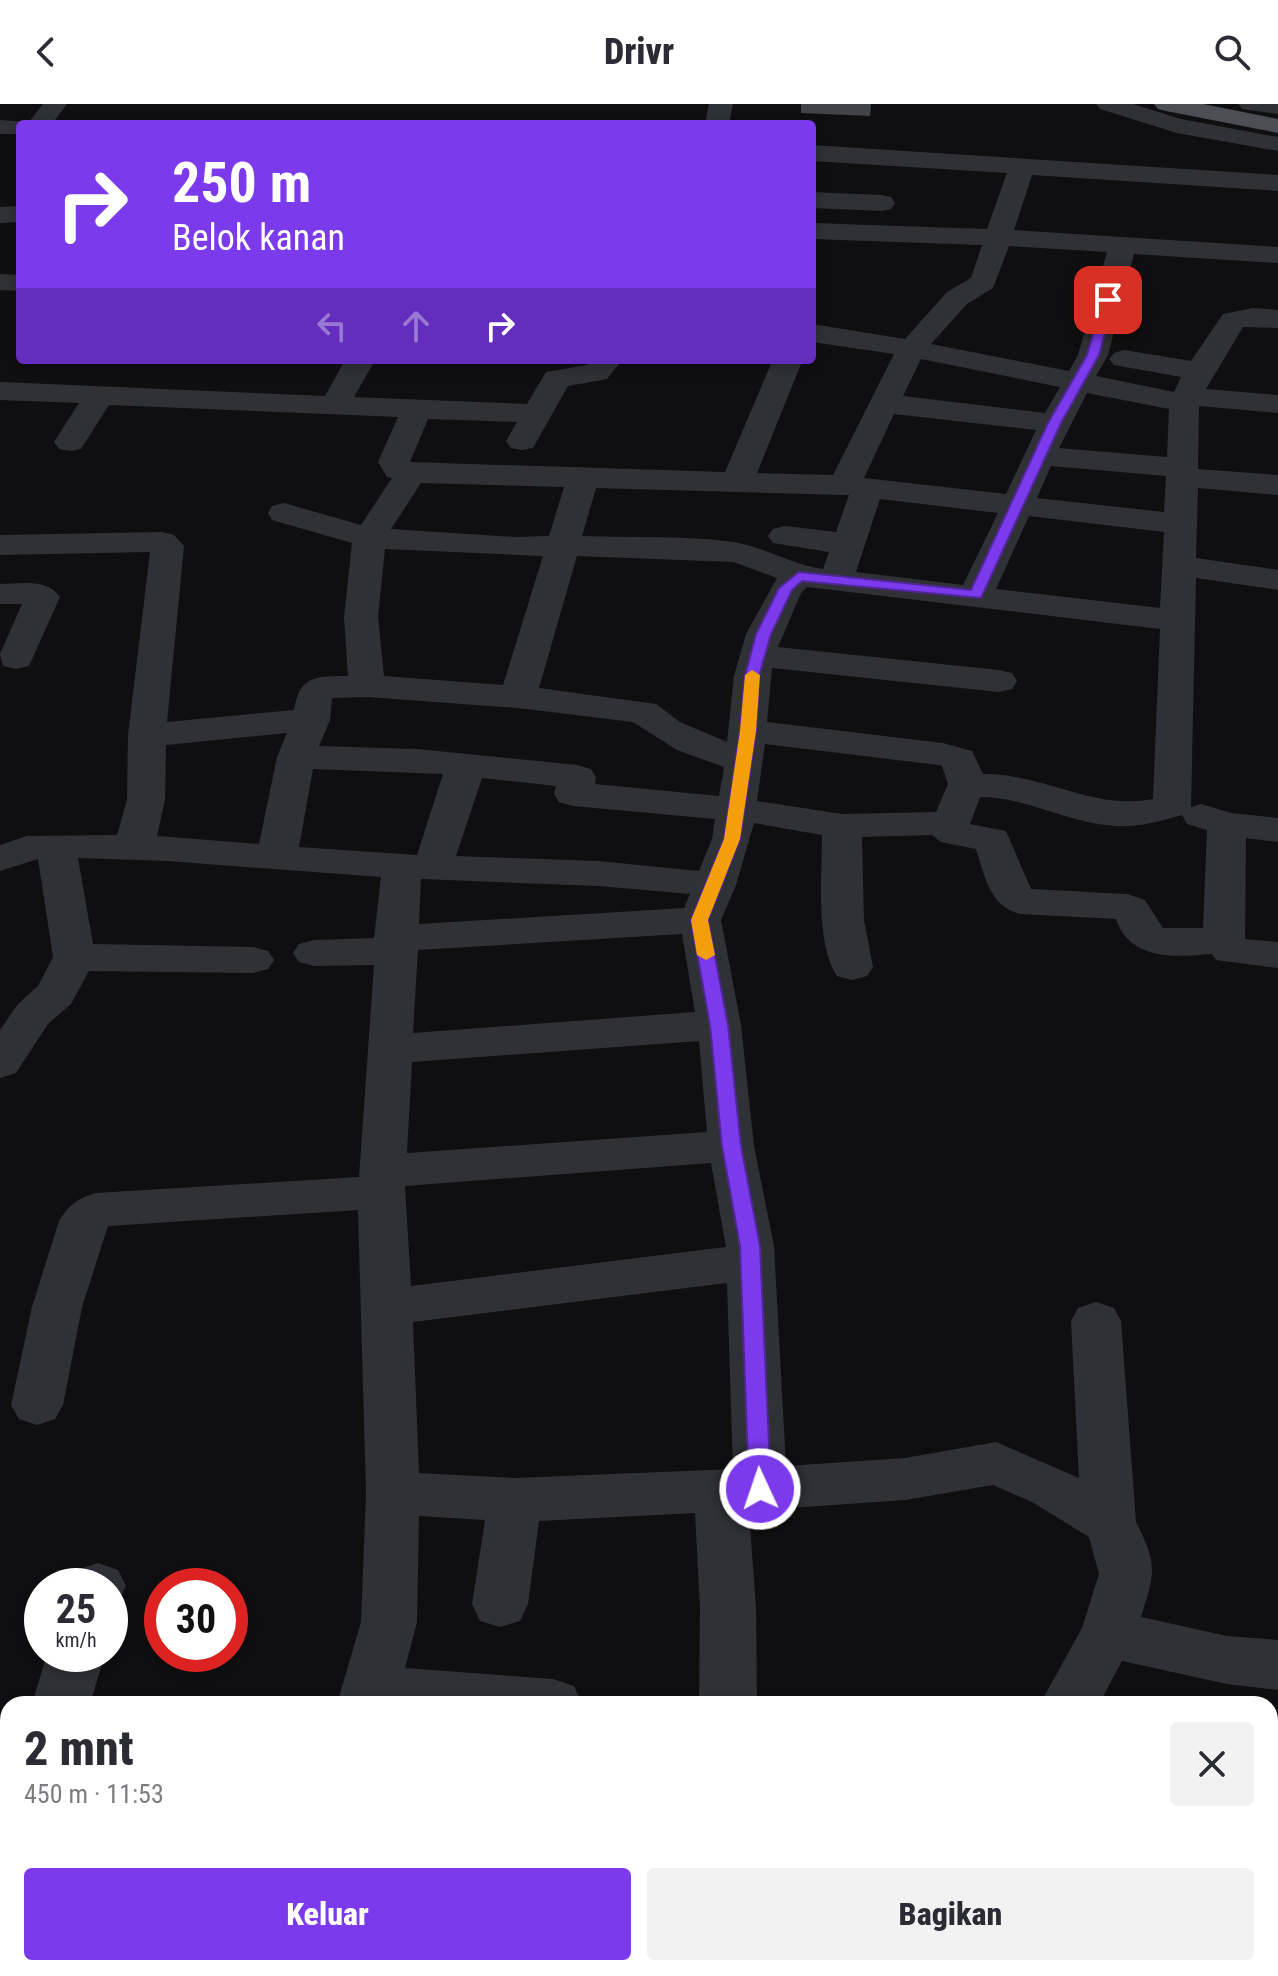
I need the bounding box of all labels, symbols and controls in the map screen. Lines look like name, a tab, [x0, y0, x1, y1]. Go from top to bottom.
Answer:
icon: back	[24, 30, 68, 74]
icon: search	[1210, 30, 1254, 74]
text: Drivr	[604, 31, 674, 73]
text: 250 m	[172, 150, 311, 216]
icon: right	[40, 152, 144, 256]
text: Belok kanan	[172, 217, 345, 259]
pin	[1074, 266, 1142, 334]
icon: arrive	[1086, 278, 1130, 322]
icon: left	[310, 304, 354, 348]
icon: ahead	[394, 304, 438, 348]
icon: right	[478, 304, 522, 348]
position arrow	[718, 1447, 802, 1531]
speed limit sign: 30	[144, 1568, 248, 1672]
text: 25	[56, 1586, 96, 1633]
text: km/h	[55, 1628, 97, 1652]
text: 2 mnt	[24, 1720, 134, 1777]
button: close	[1170, 1722, 1254, 1806]
text: 450 m · 11:53	[24, 1779, 164, 1809]
button: Keluar	[24, 1868, 631, 1960]
button: Bagikan	[647, 1868, 1254, 1960]

